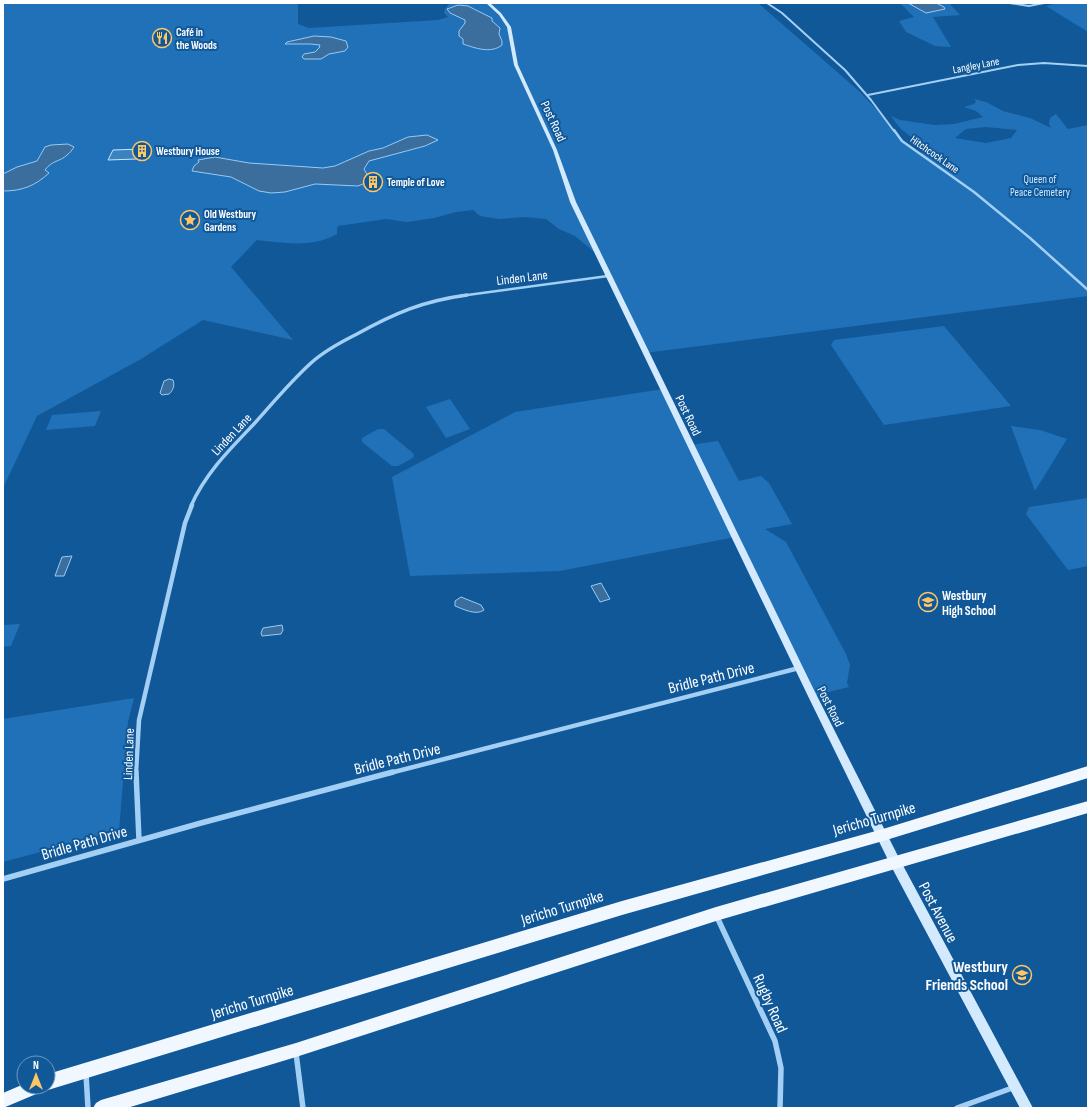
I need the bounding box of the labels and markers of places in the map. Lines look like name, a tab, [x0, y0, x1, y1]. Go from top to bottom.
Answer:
place label: Café in the Woods	[176, 26, 217, 52]
restaurant icon: Café in the Woods	[151, 27, 173, 49]
building icon: Westbury House	[131, 140, 153, 162]
place label: Westbury House	[156, 145, 220, 158]
building icon: Temple of Love	[362, 171, 384, 193]
place label: Temple of Love	[387, 176, 445, 189]
place label: Old Westbury Gardens	[204, 208, 257, 234]
place icon: Old Westbury Gardens	[179, 209, 201, 231]
place label: Westbury High School	[942, 588, 996, 619]
school or university icon: Westbury High School	[917, 591, 939, 613]
place label: Westbury Friends School	[925, 958, 1008, 995]
school or university icon: Westbury Friends School	[1011, 964, 1033, 986]

